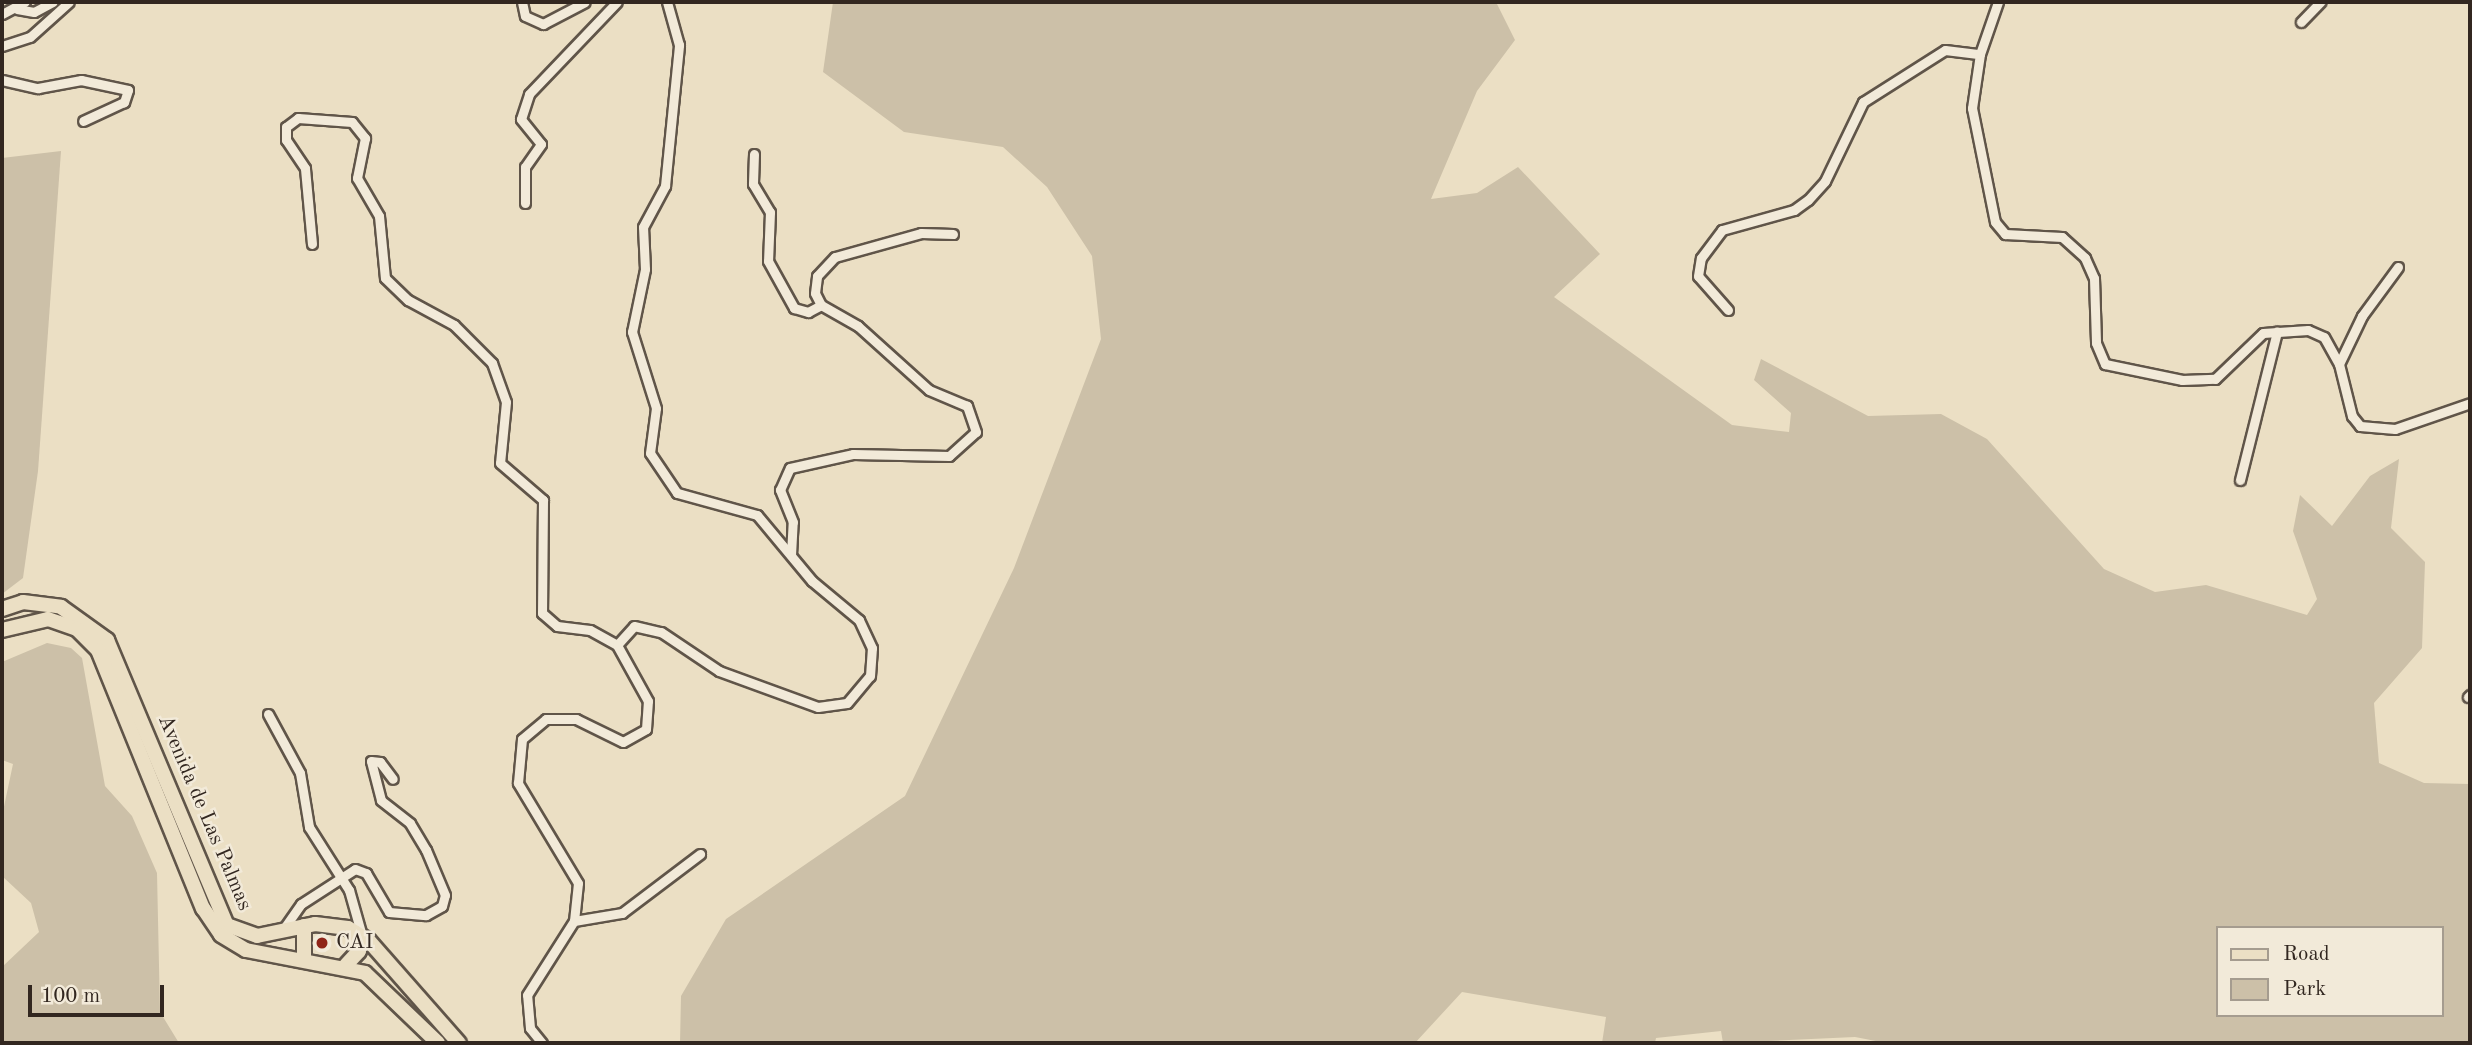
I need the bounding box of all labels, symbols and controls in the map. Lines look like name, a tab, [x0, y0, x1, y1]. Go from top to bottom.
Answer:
street label: Avenida de Las Palmas	[151, 711, 257, 915]
legend	[2216, 926, 2444, 1017]
place label: CAI	[336, 930, 373, 956]
marker: CAI	[314, 935, 330, 951]
text: Road	[2283, 944, 2330, 965]
scale bar	[32, 972, 168, 1016]
text: Park	[2283, 979, 2326, 1000]
text: 100 m	[41, 986, 100, 1007]

